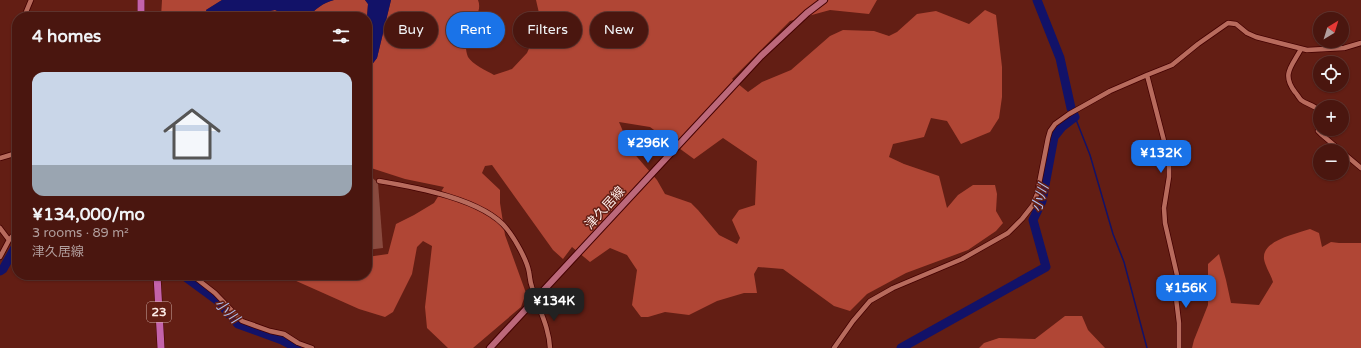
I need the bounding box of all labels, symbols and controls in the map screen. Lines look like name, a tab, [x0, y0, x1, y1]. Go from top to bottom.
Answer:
chip: Buy	[384, 12, 438, 48]
chip: Rent	[446, 12, 505, 48]
chip: Filters	[513, 12, 582, 48]
chip: New	[590, 12, 648, 48]
north arrow	[1313, 12, 1349, 48]
map controls	[1313, 12, 1349, 180]
icon: filters	[330, 25, 352, 47]
text: 4 homes	[32, 26, 101, 47]
button: locate	[1313, 56, 1349, 92]
icon: home	[156, 98, 228, 170]
button: +	[1313, 100, 1349, 136]
pin: ¥296K	[620, 130, 676, 164]
text: ¥296K	[627, 135, 669, 151]
pin: ¥132K	[1133, 140, 1189, 174]
button: −	[1313, 144, 1349, 180]
text: ¥132K	[1140, 145, 1182, 161]
water label: 小川	[1028, 180, 1053, 214]
street label: 津久居線	[582, 183, 628, 233]
text: ¥134,000/mo	[32, 204, 145, 225]
text: 3 rooms · 89 m²	[32, 225, 129, 241]
text: 津久居線	[32, 244, 84, 260]
pin: ¥156K	[1158, 275, 1214, 309]
text: ¥156K	[1165, 280, 1207, 296]
pin: ¥134K	[526, 288, 582, 322]
text: ¥134K	[533, 293, 575, 309]
water label: 小川	[211, 295, 244, 328]
road number: 23	[147, 302, 171, 322]

